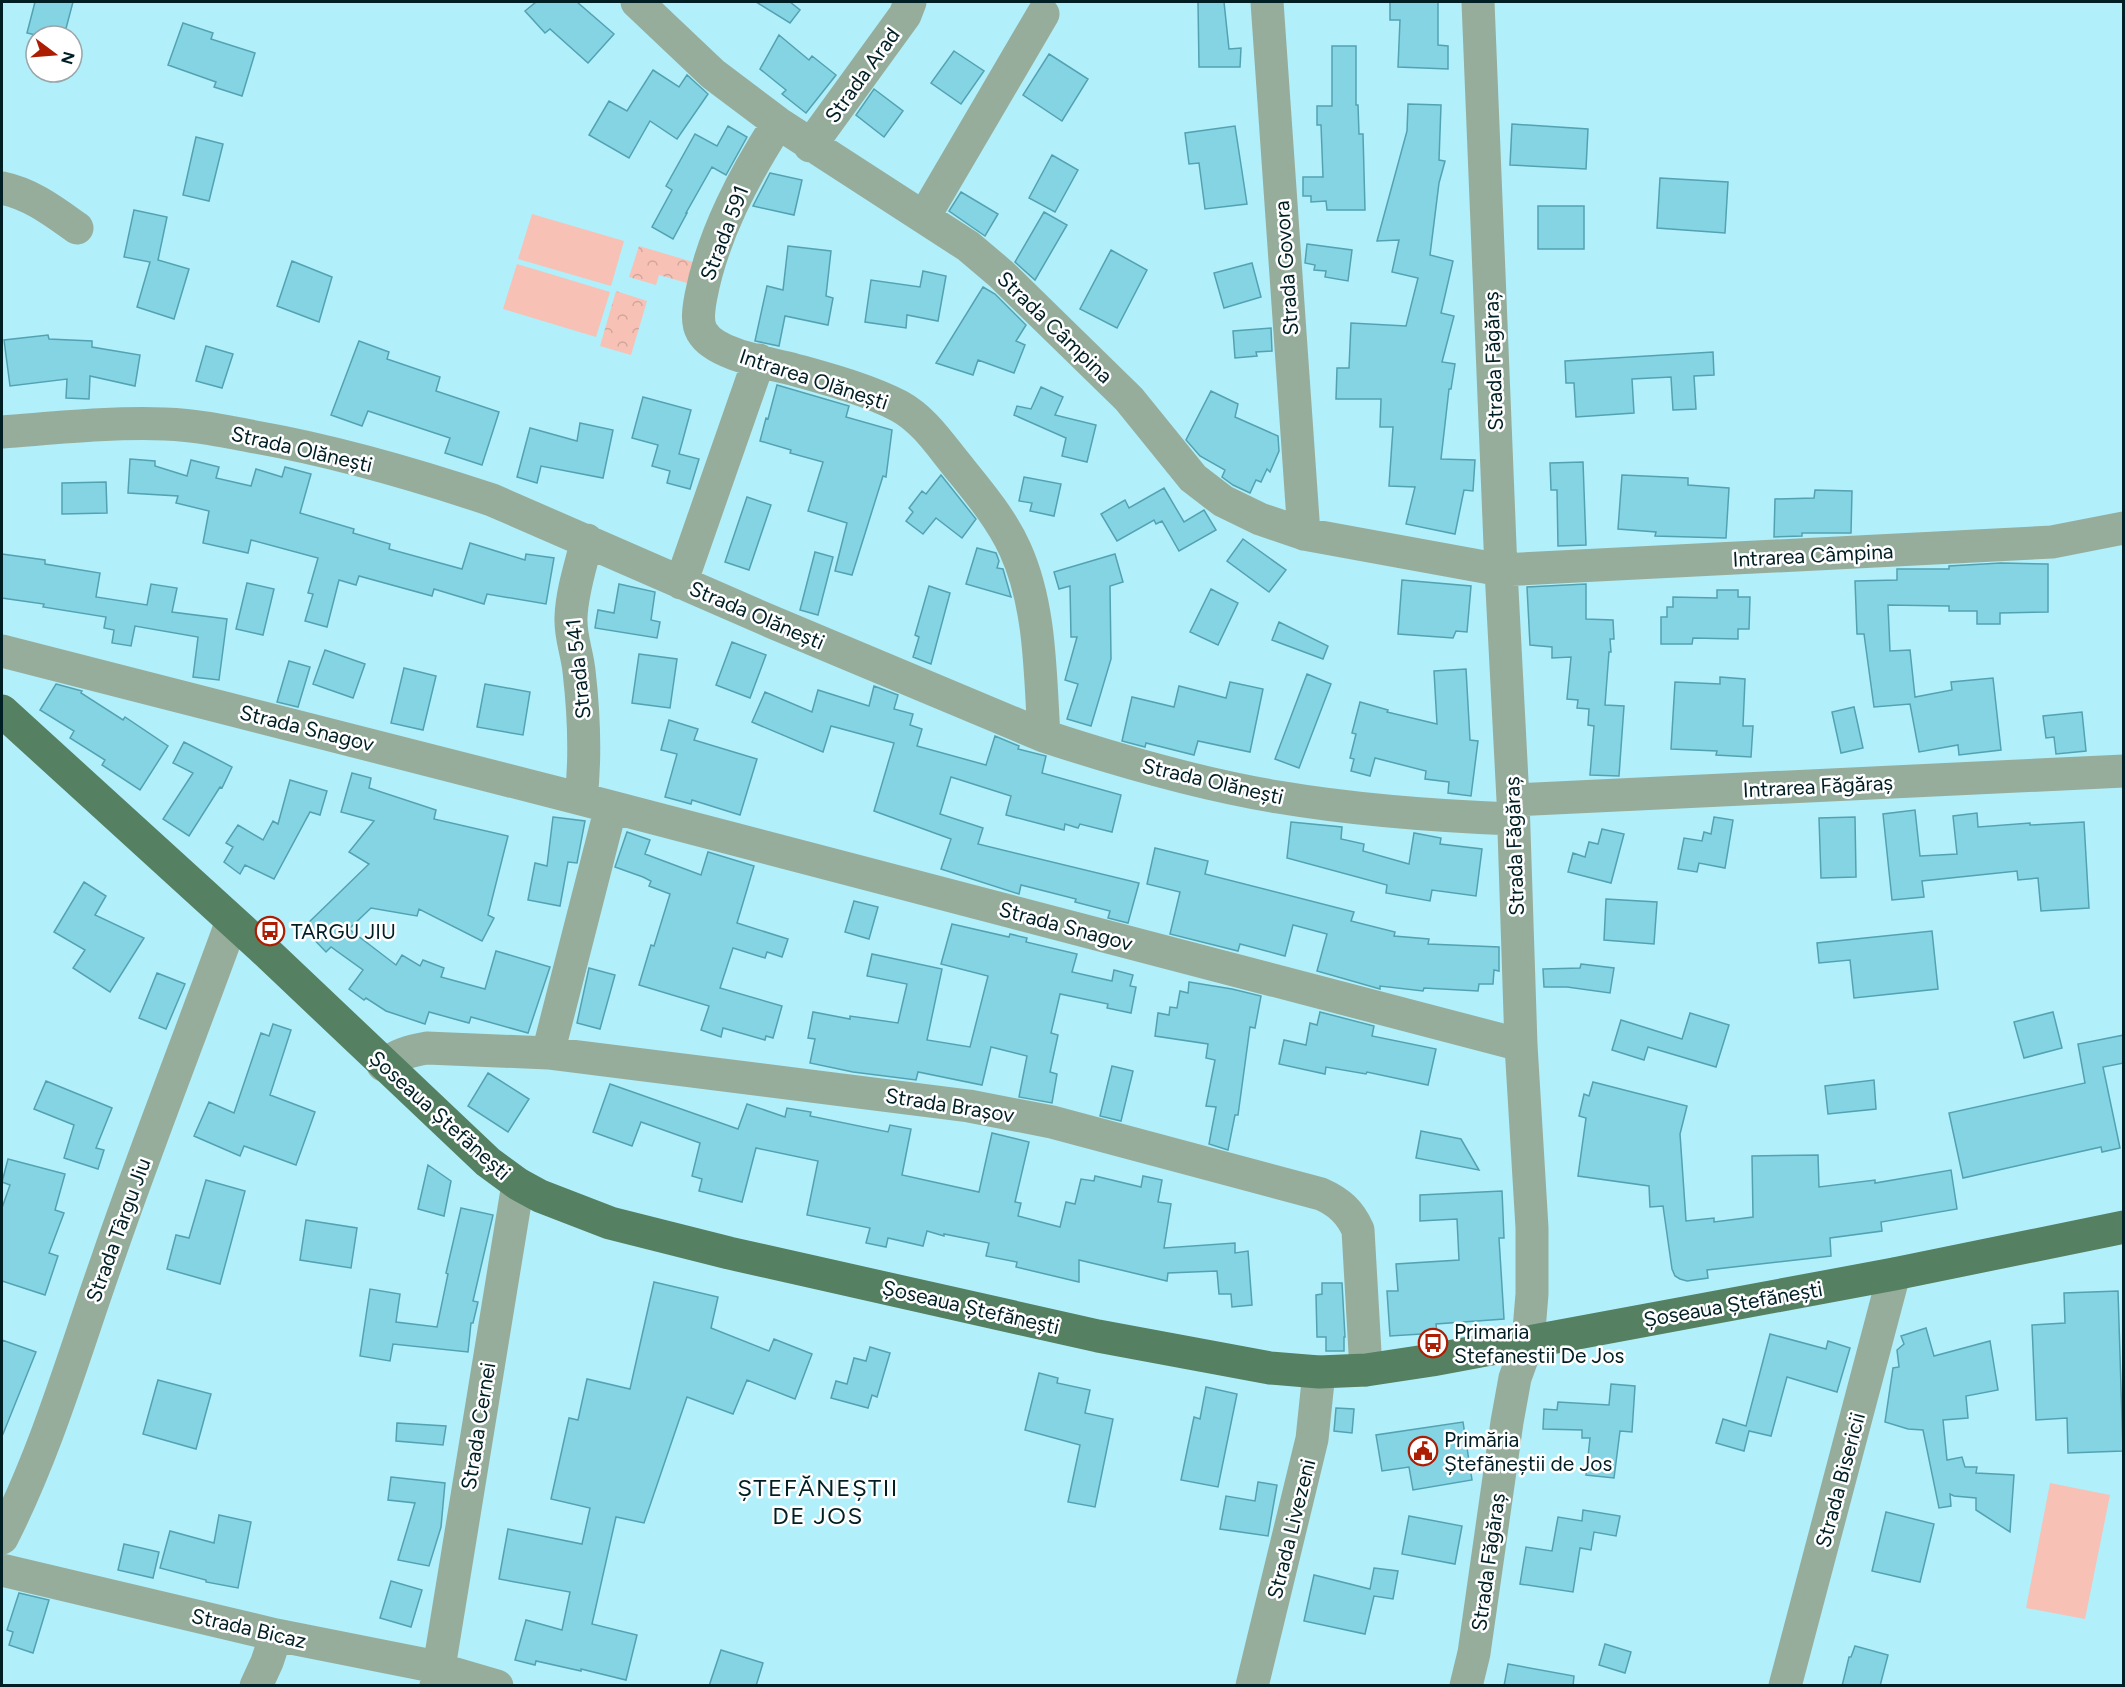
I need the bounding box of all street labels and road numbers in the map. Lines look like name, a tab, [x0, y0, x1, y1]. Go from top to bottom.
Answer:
street label: Strada Arad	[819, 23, 905, 127]
street label: Strada 591	[695, 182, 753, 284]
street label: Strada Govora	[1269, 200, 1303, 336]
street label: Strada Câmpina	[992, 266, 1118, 388]
street label: Strada Făgăraș	[1478, 291, 1508, 431]
street label: Intrarea Olănești	[736, 343, 892, 415]
street label: Strada Olănești	[229, 421, 375, 477]
street label: Intrarea Câmpina	[1732, 538, 1894, 572]
street label: Strada Olănești	[686, 575, 828, 655]
street label: Strada 541	[560, 618, 596, 720]
street label: Strada Snagov	[237, 699, 377, 757]
street label: Strada Olănești	[1140, 753, 1286, 809]
street label: Intrarea Făgăraș	[1742, 770, 1894, 802]
street label: Strada Făgăraș	[1499, 776, 1529, 916]
street label: Strada Snagov	[996, 896, 1136, 956]
street label: Șoseaua Ștefănești	[364, 1045, 516, 1185]
street label: Strada Brașov	[884, 1082, 1016, 1128]
street label: Strada Târgu Jiu	[80, 1155, 156, 1305]
street label: Șoseaua Ștefănești	[880, 1274, 1062, 1340]
street label: Șoseaua Ștefănești	[1642, 1276, 1824, 1332]
street label: Strada Cernei	[456, 1361, 500, 1491]
street label: Strada Bisericii	[1810, 1410, 1870, 1550]
street label: Strada Livezeni	[1262, 1457, 1320, 1601]
street label: Strada Făgăraș	[1466, 1491, 1510, 1633]
street label: Strada Bicaz	[189, 1603, 309, 1653]

